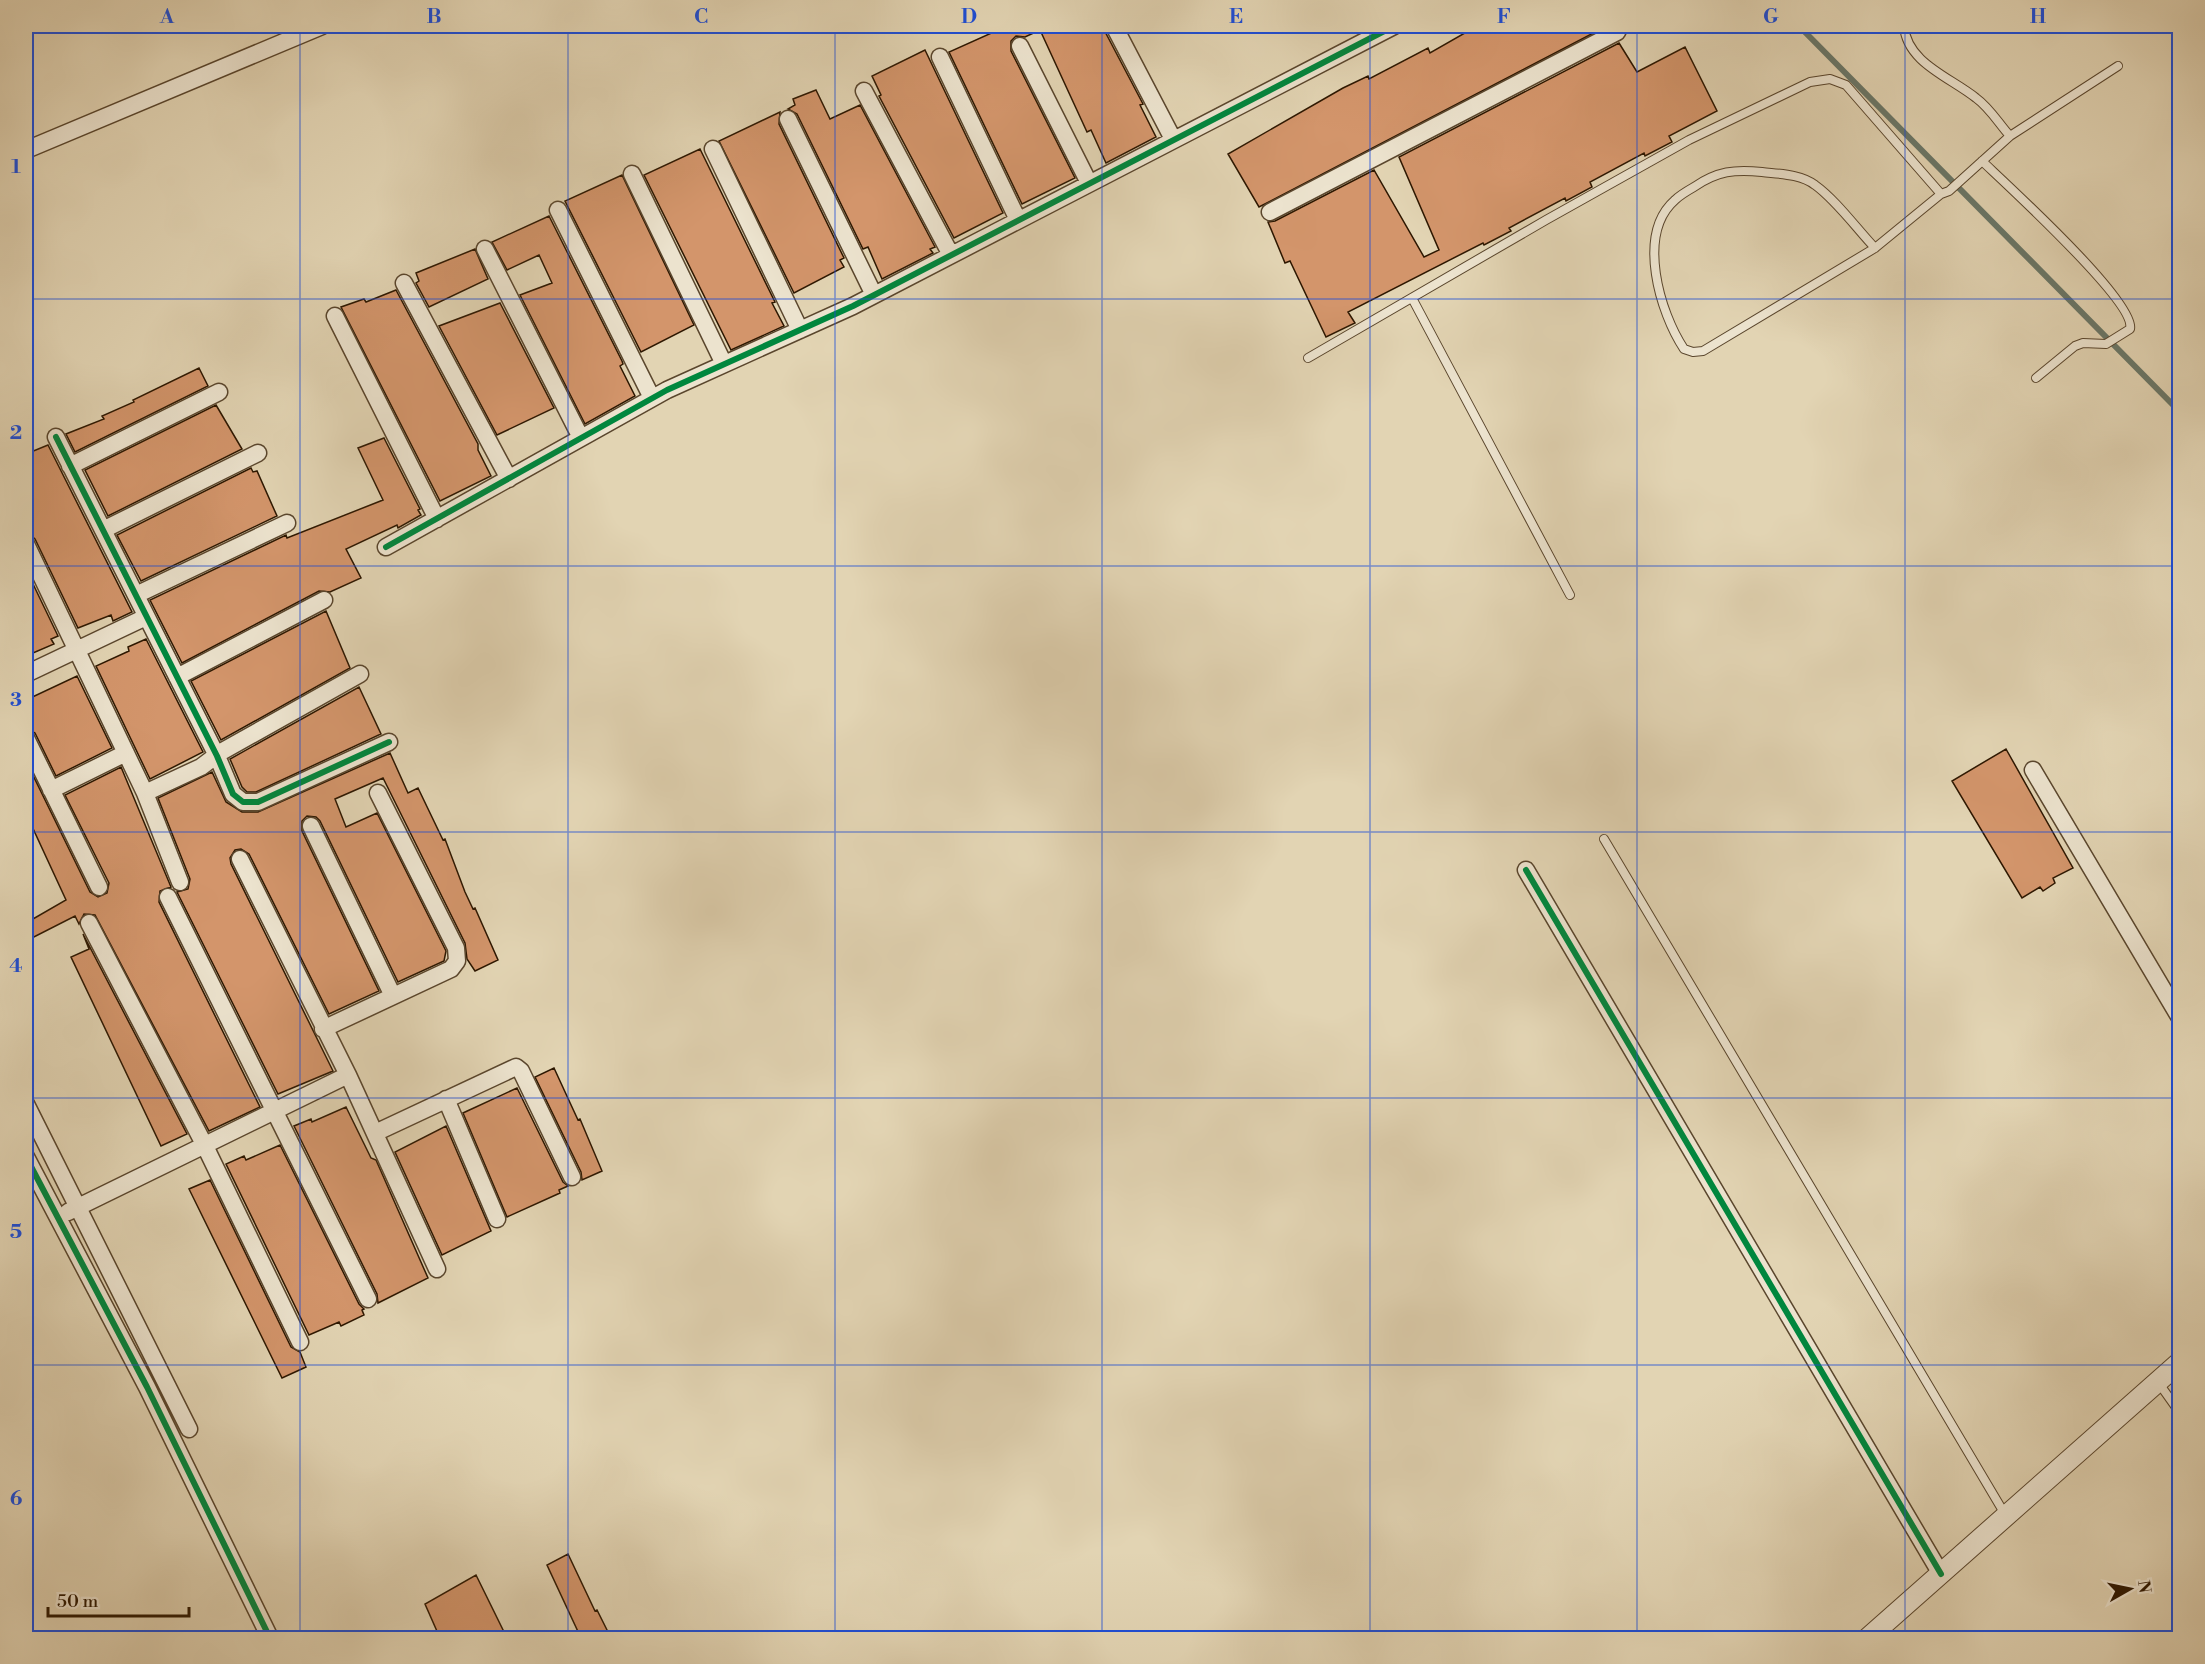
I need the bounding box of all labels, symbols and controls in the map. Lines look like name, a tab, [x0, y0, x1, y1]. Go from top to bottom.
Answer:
text: A	[159, 5, 175, 30]
text: B	[426, 5, 442, 30]
text: C	[694, 5, 708, 30]
text: D	[961, 5, 977, 30]
text: E	[1229, 5, 1243, 30]
text: F	[1497, 5, 1511, 30]
text: G	[1763, 5, 1779, 30]
text: H	[2030, 5, 2047, 30]
text: 1	[11, 155, 21, 180]
text: 2	[10, 421, 22, 446]
text: 3	[10, 688, 22, 713]
text: 4	[9, 954, 23, 979]
text: 5	[10, 1220, 22, 1245]
text: 6	[10, 1487, 23, 1512]
north arrow	[2100, 1559, 2160, 1619]
text: N	[2133, 1579, 2155, 1595]
scale bar	[48, 1580, 189, 1618]
text: 50 m	[57, 1590, 99, 1613]

